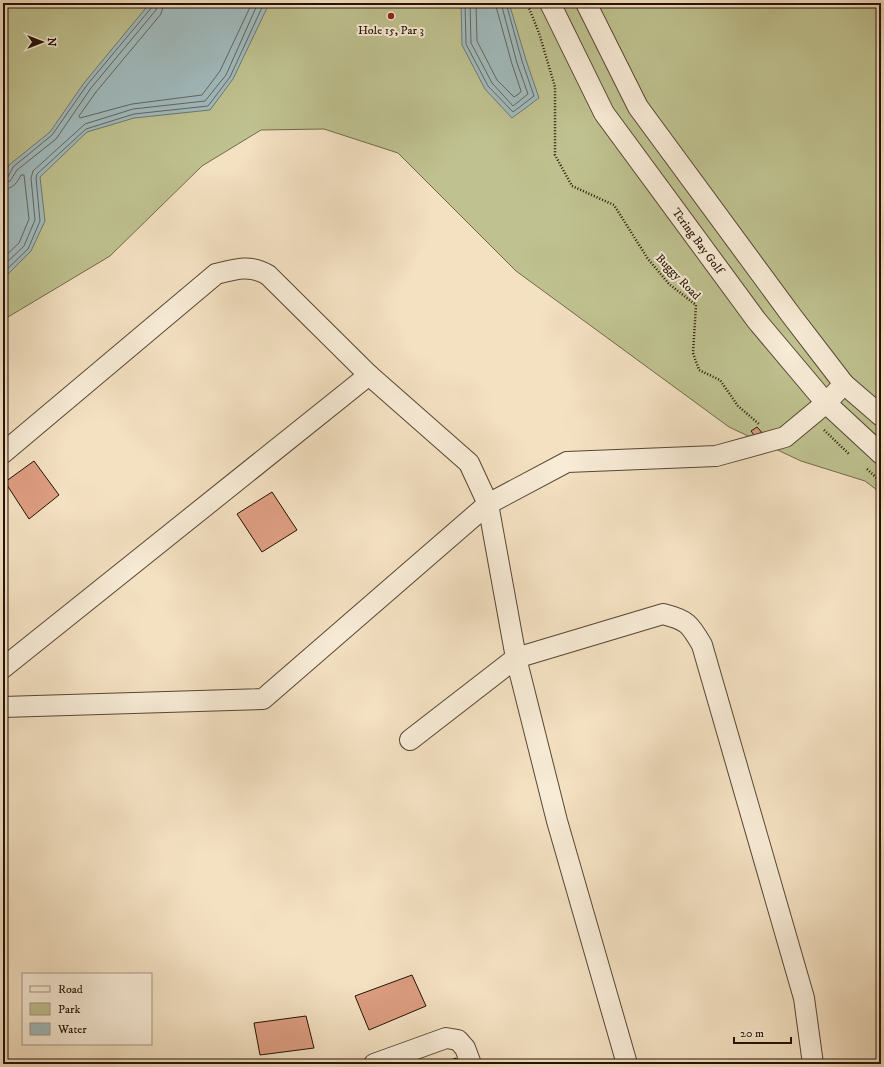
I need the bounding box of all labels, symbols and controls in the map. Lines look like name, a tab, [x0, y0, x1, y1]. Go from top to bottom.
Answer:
marker: Hole 15, Par 3	[386, 11, 396, 21]
north arrow	[22, 22, 62, 62]
place label: Hole 15, Par 3	[358, 23, 424, 38]
text: N	[44, 37, 58, 47]
street label: Tering Bay Golf	[669, 205, 728, 278]
street label: Buggy Road	[652, 251, 704, 303]
legend	[22, 973, 152, 1045]
text: Road	[58, 982, 83, 997]
text: Park	[58, 1002, 80, 1017]
scale bar	[734, 1019, 791, 1045]
text: Water	[57, 1022, 87, 1037]
text: 20 m	[740, 1026, 764, 1041]

